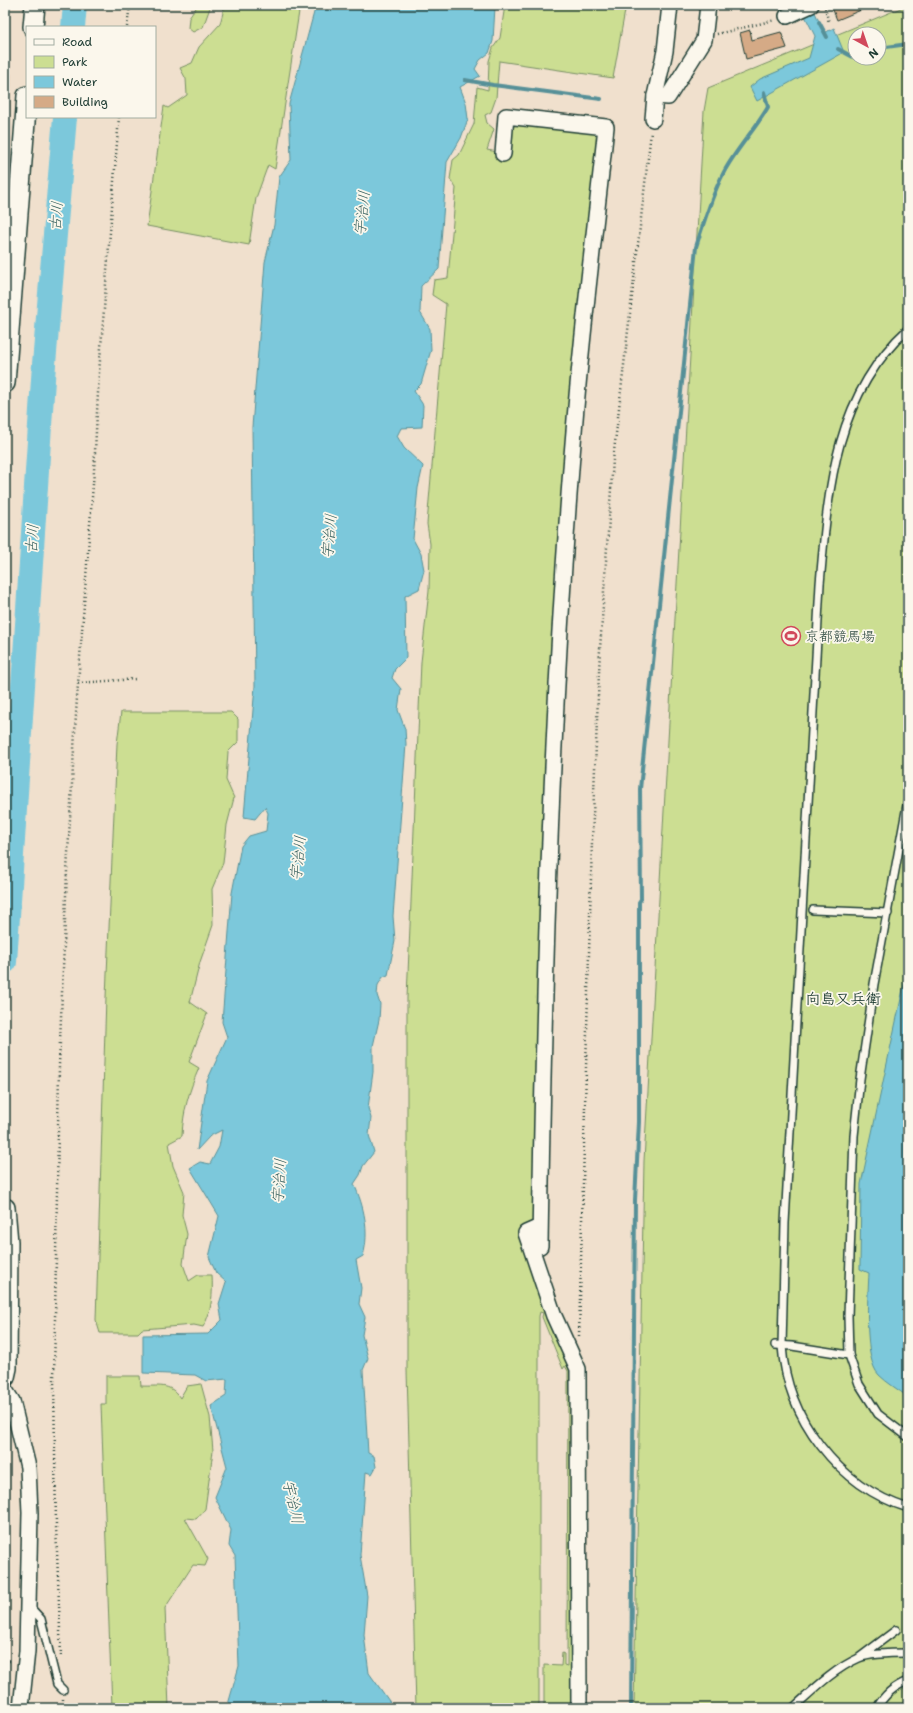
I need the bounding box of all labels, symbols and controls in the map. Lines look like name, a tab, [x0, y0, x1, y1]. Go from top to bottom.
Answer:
legend	[26, 26, 156, 118]
north arrow	[847, 26, 887, 66]
text: Road	[62, 34, 93, 50]
text: N	[865, 45, 881, 62]
text: Park	[62, 54, 88, 70]
text: Water	[62, 74, 98, 90]
text: Building	[62, 94, 108, 110]
water label: 宇治川	[350, 190, 374, 236]
water label: 古川	[45, 200, 67, 232]
water label: 宇治川	[317, 513, 341, 559]
water label: 古川	[21, 523, 43, 555]
sports icon: 京都競馬場	[780, 625, 802, 647]
place label: 京都競馬場	[805, 627, 875, 645]
water label: 宇治川	[286, 835, 310, 881]
district label: 向島又兵衛	[805, 989, 881, 1009]
water label: 宇治川	[267, 1158, 291, 1204]
water label: 宇治川	[278, 1478, 308, 1526]

